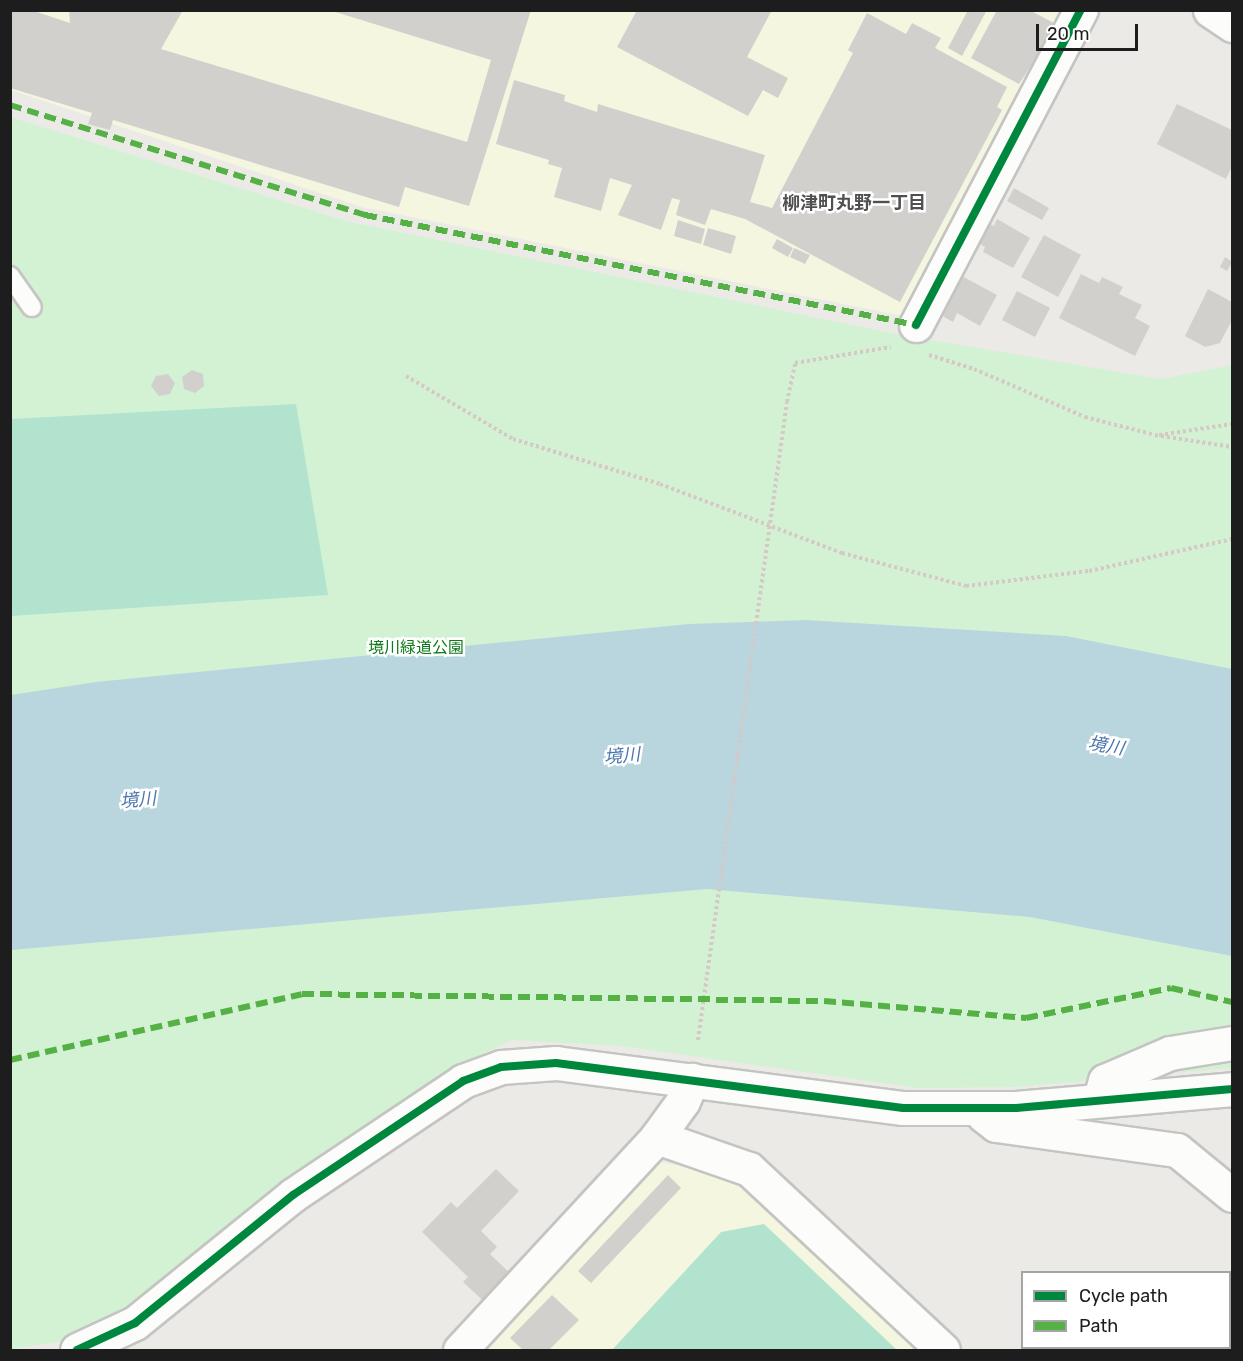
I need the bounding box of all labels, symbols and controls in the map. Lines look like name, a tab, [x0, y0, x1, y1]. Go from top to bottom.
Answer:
scale bar	[1039, 12, 1141, 50]
text: 20 m	[1047, 23, 1089, 45]
district label: 柳津町丸野一丁目	[782, 192, 926, 214]
park label: 境川緑道公園	[368, 638, 464, 658]
water label: 境川	[1086, 732, 1126, 760]
water label: 境川	[603, 744, 641, 768]
water label: 境川	[119, 788, 157, 812]
legend	[1021, 1271, 1231, 1349]
text: Cycle path	[1079, 1285, 1168, 1307]
text: Path	[1079, 1315, 1118, 1337]

